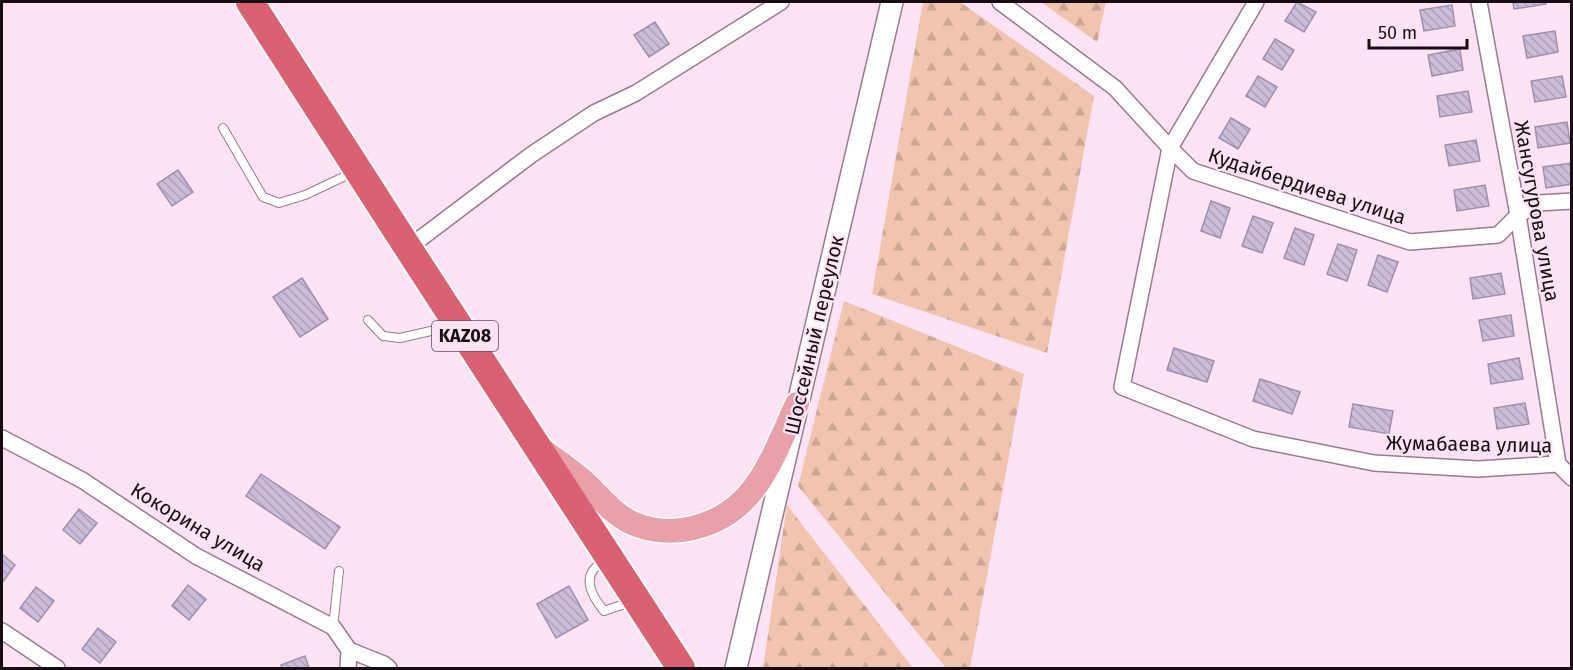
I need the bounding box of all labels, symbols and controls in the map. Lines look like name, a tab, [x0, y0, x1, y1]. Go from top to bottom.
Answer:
scale bar	[1369, 12, 1466, 50]
text: 50 m	[1378, 22, 1417, 44]
street label: Жансугурова улица	[1509, 119, 1565, 303]
street label: Кудайбердиева улица	[1205, 143, 1409, 229]
street label: Шоссейный переулок	[779, 232, 849, 437]
road number: KAZ08	[432, 321, 498, 351]
street label: Жумабаева улица	[1386, 431, 1552, 457]
street label: Кокорина улица	[126, 477, 270, 577]

